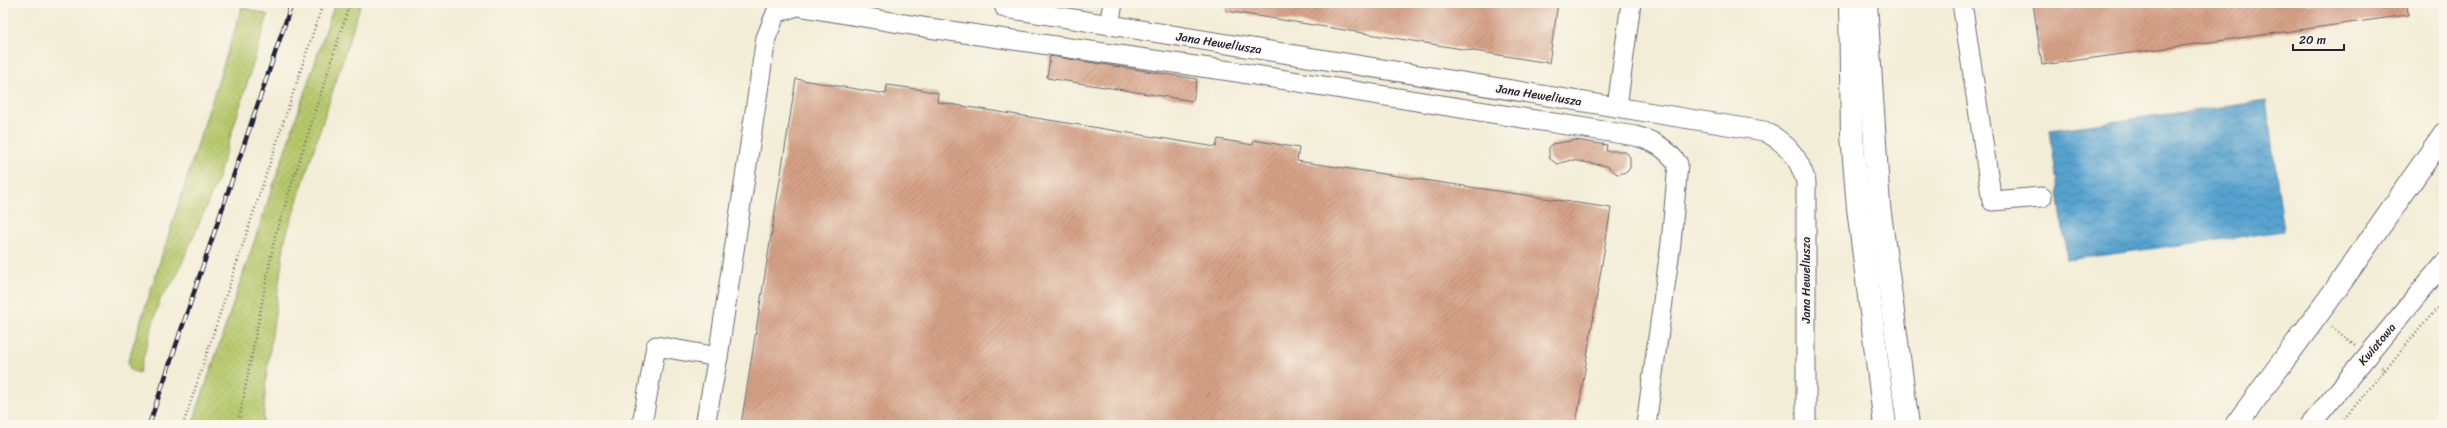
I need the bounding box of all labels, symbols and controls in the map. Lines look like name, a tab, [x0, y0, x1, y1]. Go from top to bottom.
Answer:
street label: Jana Heweliusza	[1174, 25, 1263, 61]
scale bar	[2293, 26, 2344, 52]
text: 20 m	[2299, 29, 2326, 51]
street label: Jana Heweliusza	[1494, 77, 1583, 113]
street label: Jana Heweliusza	[1795, 237, 1817, 324]
street label: Kwiatowa	[2352, 318, 2402, 370]

